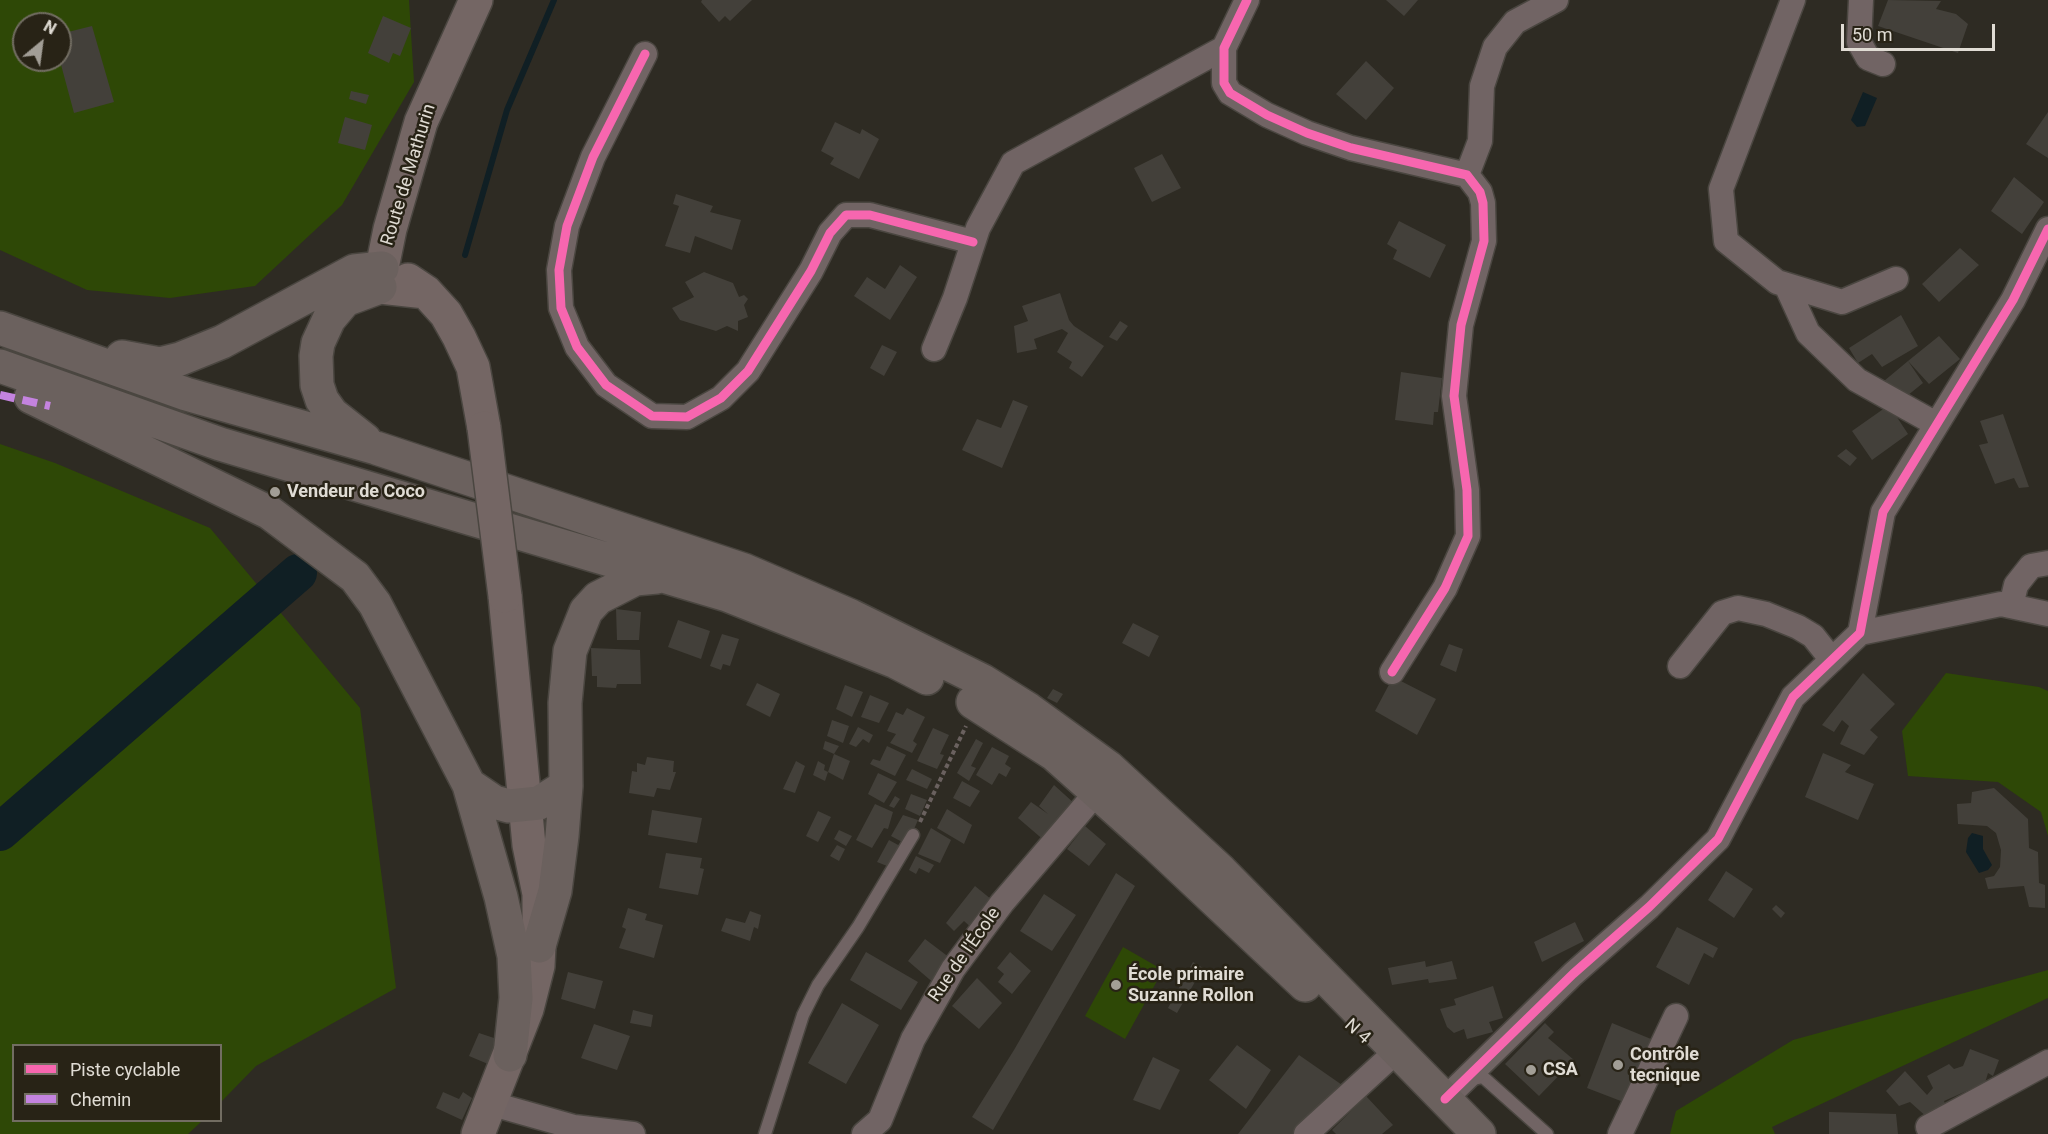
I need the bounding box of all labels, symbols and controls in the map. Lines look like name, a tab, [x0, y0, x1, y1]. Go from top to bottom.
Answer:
north arrow	[12, 12, 72, 72]
scale bar	[1844, 12, 1998, 50]
text: N	[40, 17, 60, 39]
text: 50 m	[1852, 24, 1892, 45]
street label: Route de Mathurin	[377, 102, 441, 248]
place label: Vendeur de Coco	[287, 481, 425, 503]
marker: Vendeur de Coco	[268, 485, 282, 499]
street label: Rue de l'École	[924, 904, 1006, 1006]
place label: École primaire Suzanne Rollon	[1128, 964, 1254, 1006]
marker: École primaire Suzanne Rollon	[1109, 978, 1123, 992]
street label: N 4	[1340, 1015, 1374, 1049]
legend	[12, 1044, 222, 1122]
place label: Contrôle tecnique	[1630, 1044, 1700, 1086]
marker: Contrôle tecnique	[1611, 1058, 1625, 1072]
text: Piste cyclable	[70, 1059, 180, 1080]
place label: CSA	[1543, 1059, 1578, 1081]
marker: CSA	[1524, 1063, 1538, 1077]
text: Chemin	[70, 1089, 131, 1110]

